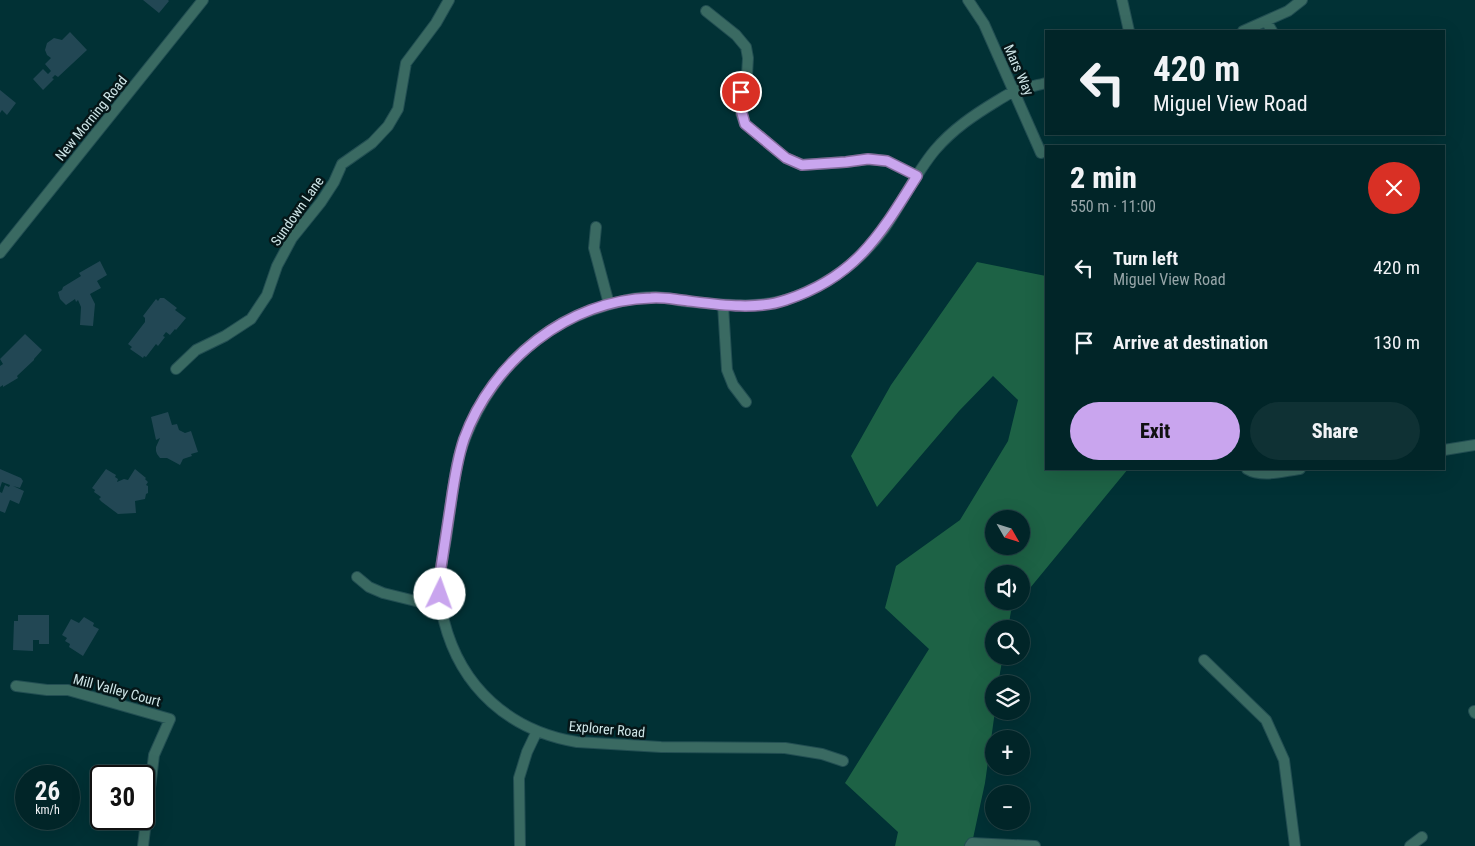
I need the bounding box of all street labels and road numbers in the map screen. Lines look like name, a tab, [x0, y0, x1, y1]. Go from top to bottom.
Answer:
street label: Mars Way	[1001, 42, 1037, 98]
street label: New Morning Road	[52, 72, 130, 164]
street label: Sundown Lane	[267, 173, 327, 249]
street label: Mill Valley Court	[71, 671, 163, 709]
street label: Explorer Road	[568, 718, 646, 740]

